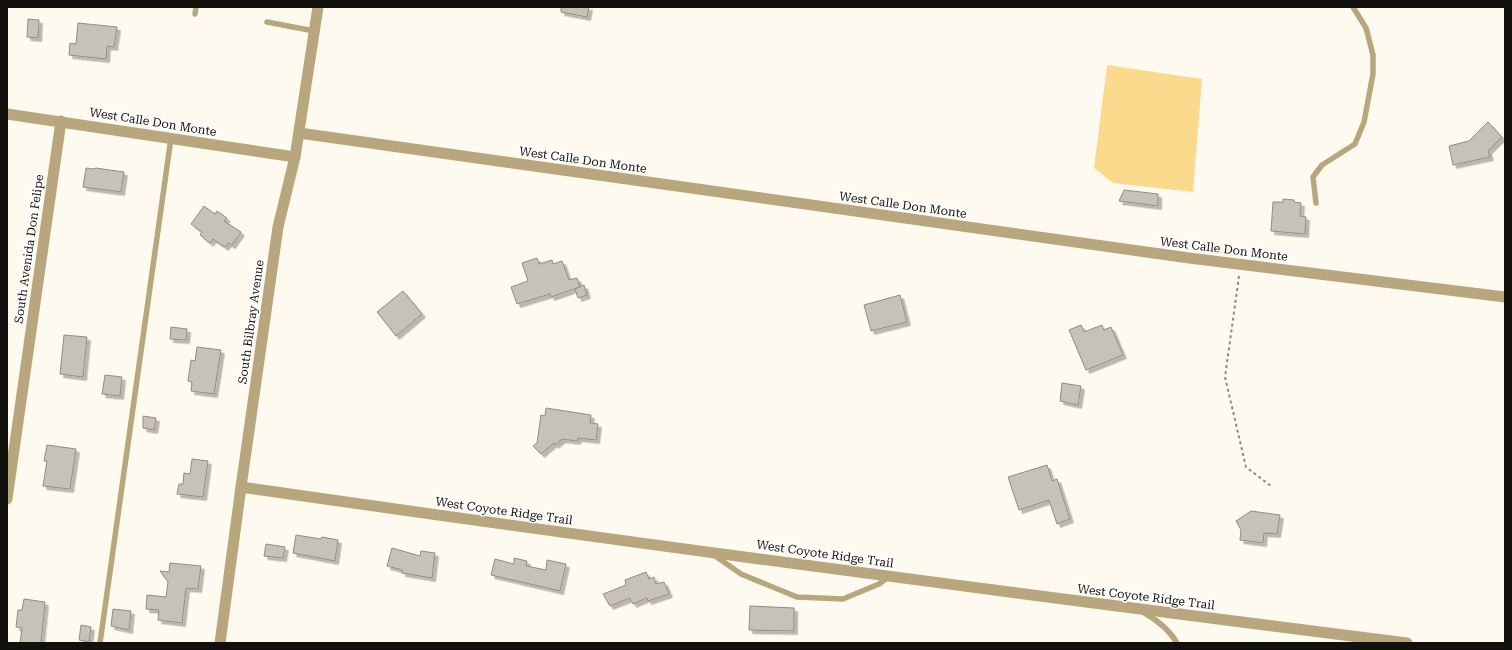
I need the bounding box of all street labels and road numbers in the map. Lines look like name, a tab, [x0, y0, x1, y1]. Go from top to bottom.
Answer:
street label: West Calle Don Monte	[88, 105, 218, 139]
street label: West Calle Don Monte	[518, 144, 648, 176]
street label: South Avenida Don Felipe	[12, 173, 46, 324]
street label: West Calle Don Monte	[838, 189, 968, 221]
street label: West Calle Don Monte	[1159, 234, 1289, 264]
street label: South Bilbray Avenue	[235, 259, 267, 385]
street label: West Coyote Ridge Trail	[435, 494, 574, 528]
street label: West Coyote Ridge Trail	[756, 537, 895, 571]
street label: West Coyote Ridge Trail	[1077, 582, 1216, 612]

